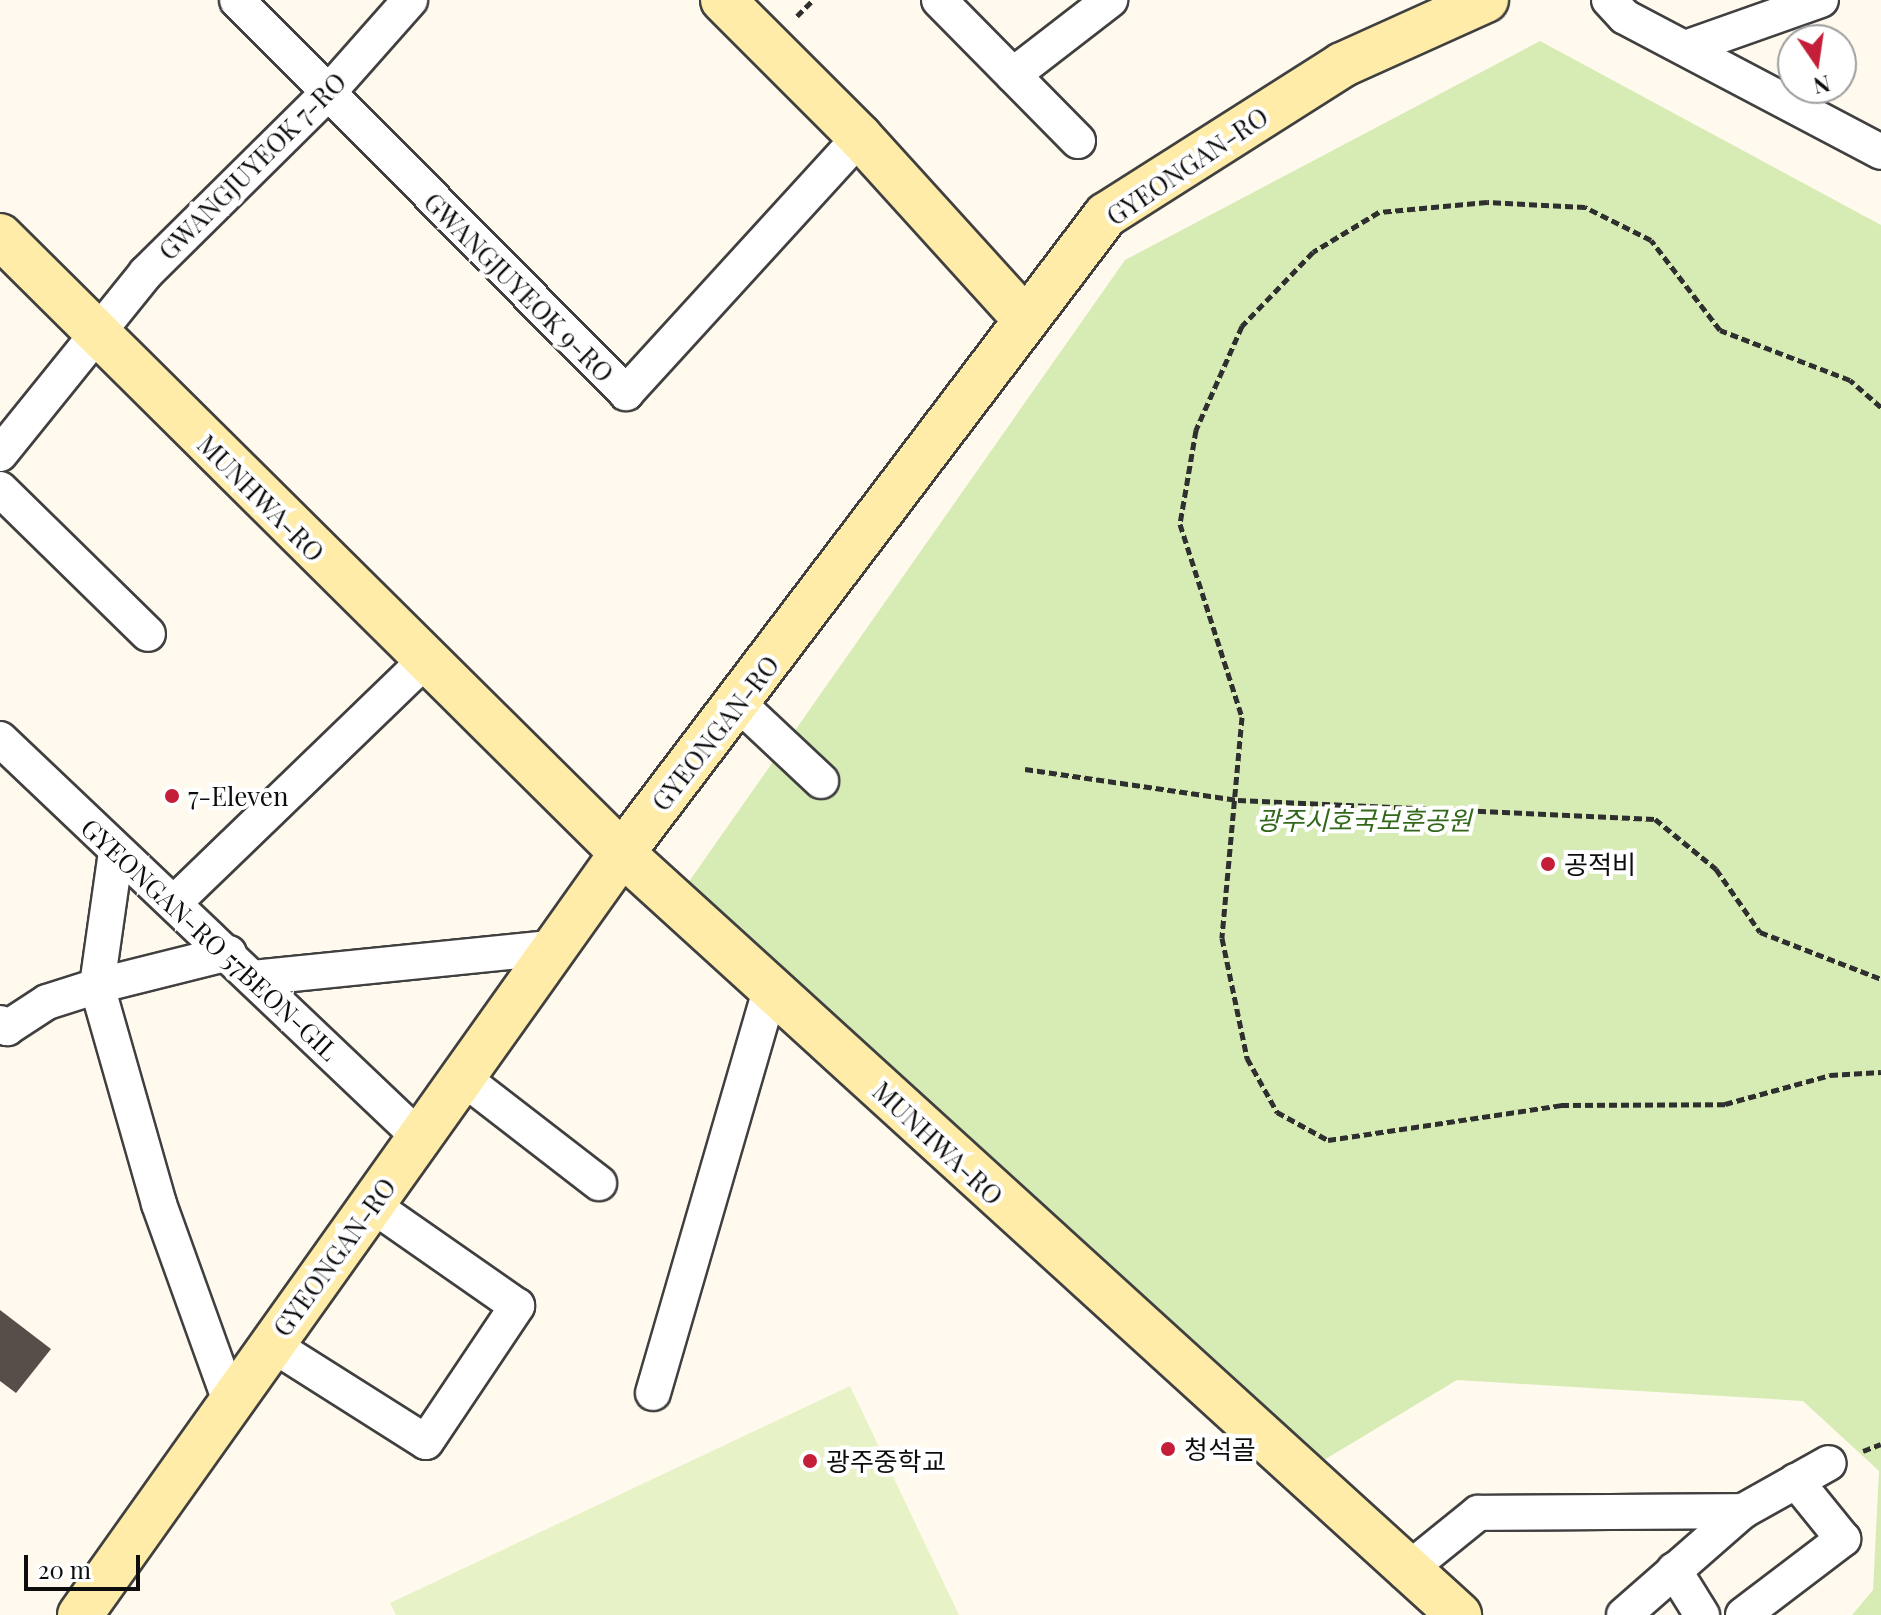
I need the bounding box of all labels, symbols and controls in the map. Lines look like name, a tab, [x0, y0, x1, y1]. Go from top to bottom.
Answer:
north arrow	[1777, 24, 1857, 104]
street label: GWANGJUYEOK 7-RO	[152, 66, 352, 266]
text: N	[1811, 69, 1833, 102]
street label: GYEONGAN-RO	[1100, 101, 1274, 231]
street label: GWANGJUYEOK 9-RO	[418, 186, 620, 388]
street label: MUNHWA-RO	[191, 428, 331, 568]
street label: GYEONGAN-RO	[645, 649, 785, 817]
place label: 7-Eleven	[188, 780, 288, 812]
marker: 7-Eleven	[163, 787, 181, 805]
park label: 광주시호국보훈공원	[1256, 804, 1472, 836]
street label: GYEONGAN-RO 57BEON-GIL	[75, 812, 345, 1066]
place label: 공적비	[1564, 848, 1636, 880]
marker: 공적비	[1539, 855, 1557, 873]
street label: MUNHWA-RO	[867, 1075, 1009, 1211]
street label: GYEONGAN-RO	[266, 1172, 402, 1342]
place label: 청석골	[1184, 1433, 1256, 1465]
marker: 청석골	[1159, 1440, 1177, 1458]
place label: 광주중학교	[826, 1445, 946, 1477]
marker: 광주중학교	[801, 1452, 819, 1470]
scale bar	[28, 1539, 144, 1589]
text: 20 m	[38, 1553, 91, 1585]

